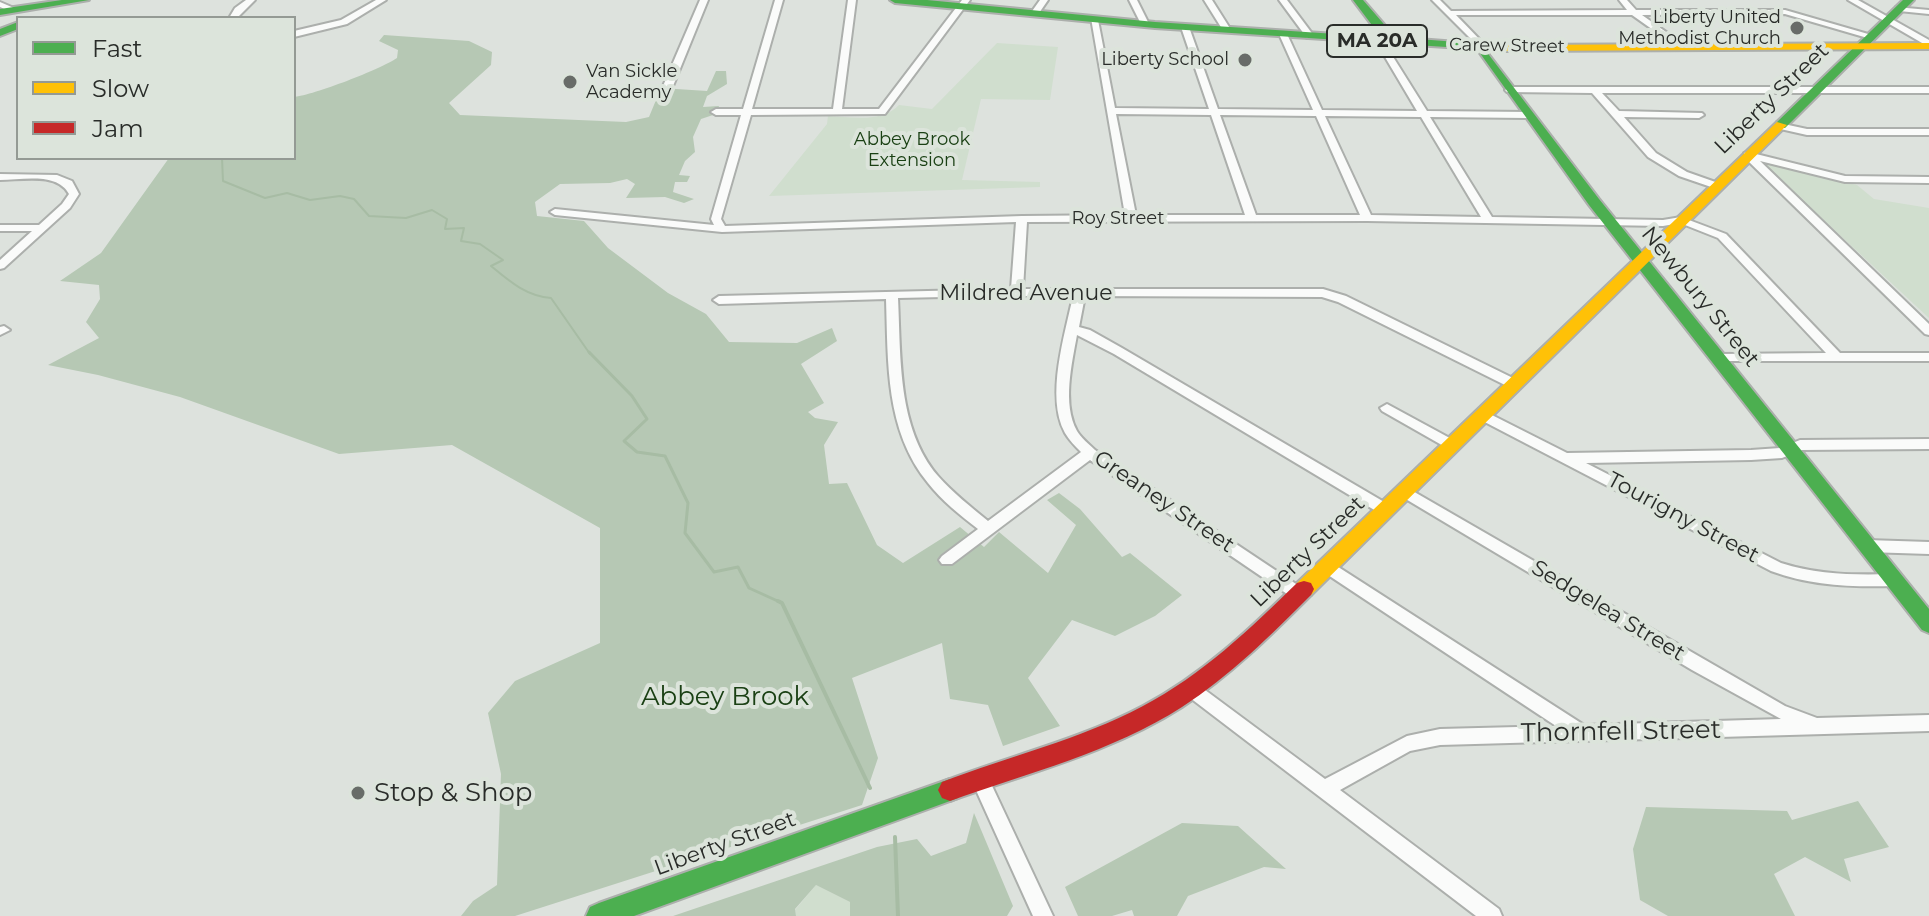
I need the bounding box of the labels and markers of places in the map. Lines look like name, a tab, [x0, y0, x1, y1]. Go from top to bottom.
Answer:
place label: Liberty United Methodist Church	[1618, 7, 1781, 50]
marker: Liberty United Methodist Church	[1788, 19, 1806, 37]
place label: Liberty School	[1101, 49, 1229, 71]
marker: Liberty School	[1236, 51, 1254, 69]
place label: Van Sickle Academy	[586, 61, 677, 104]
marker: Van Sickle Academy	[561, 73, 579, 91]
place label: Stop & Shop	[374, 777, 532, 809]
marker: Stop & Shop	[349, 784, 367, 802]

